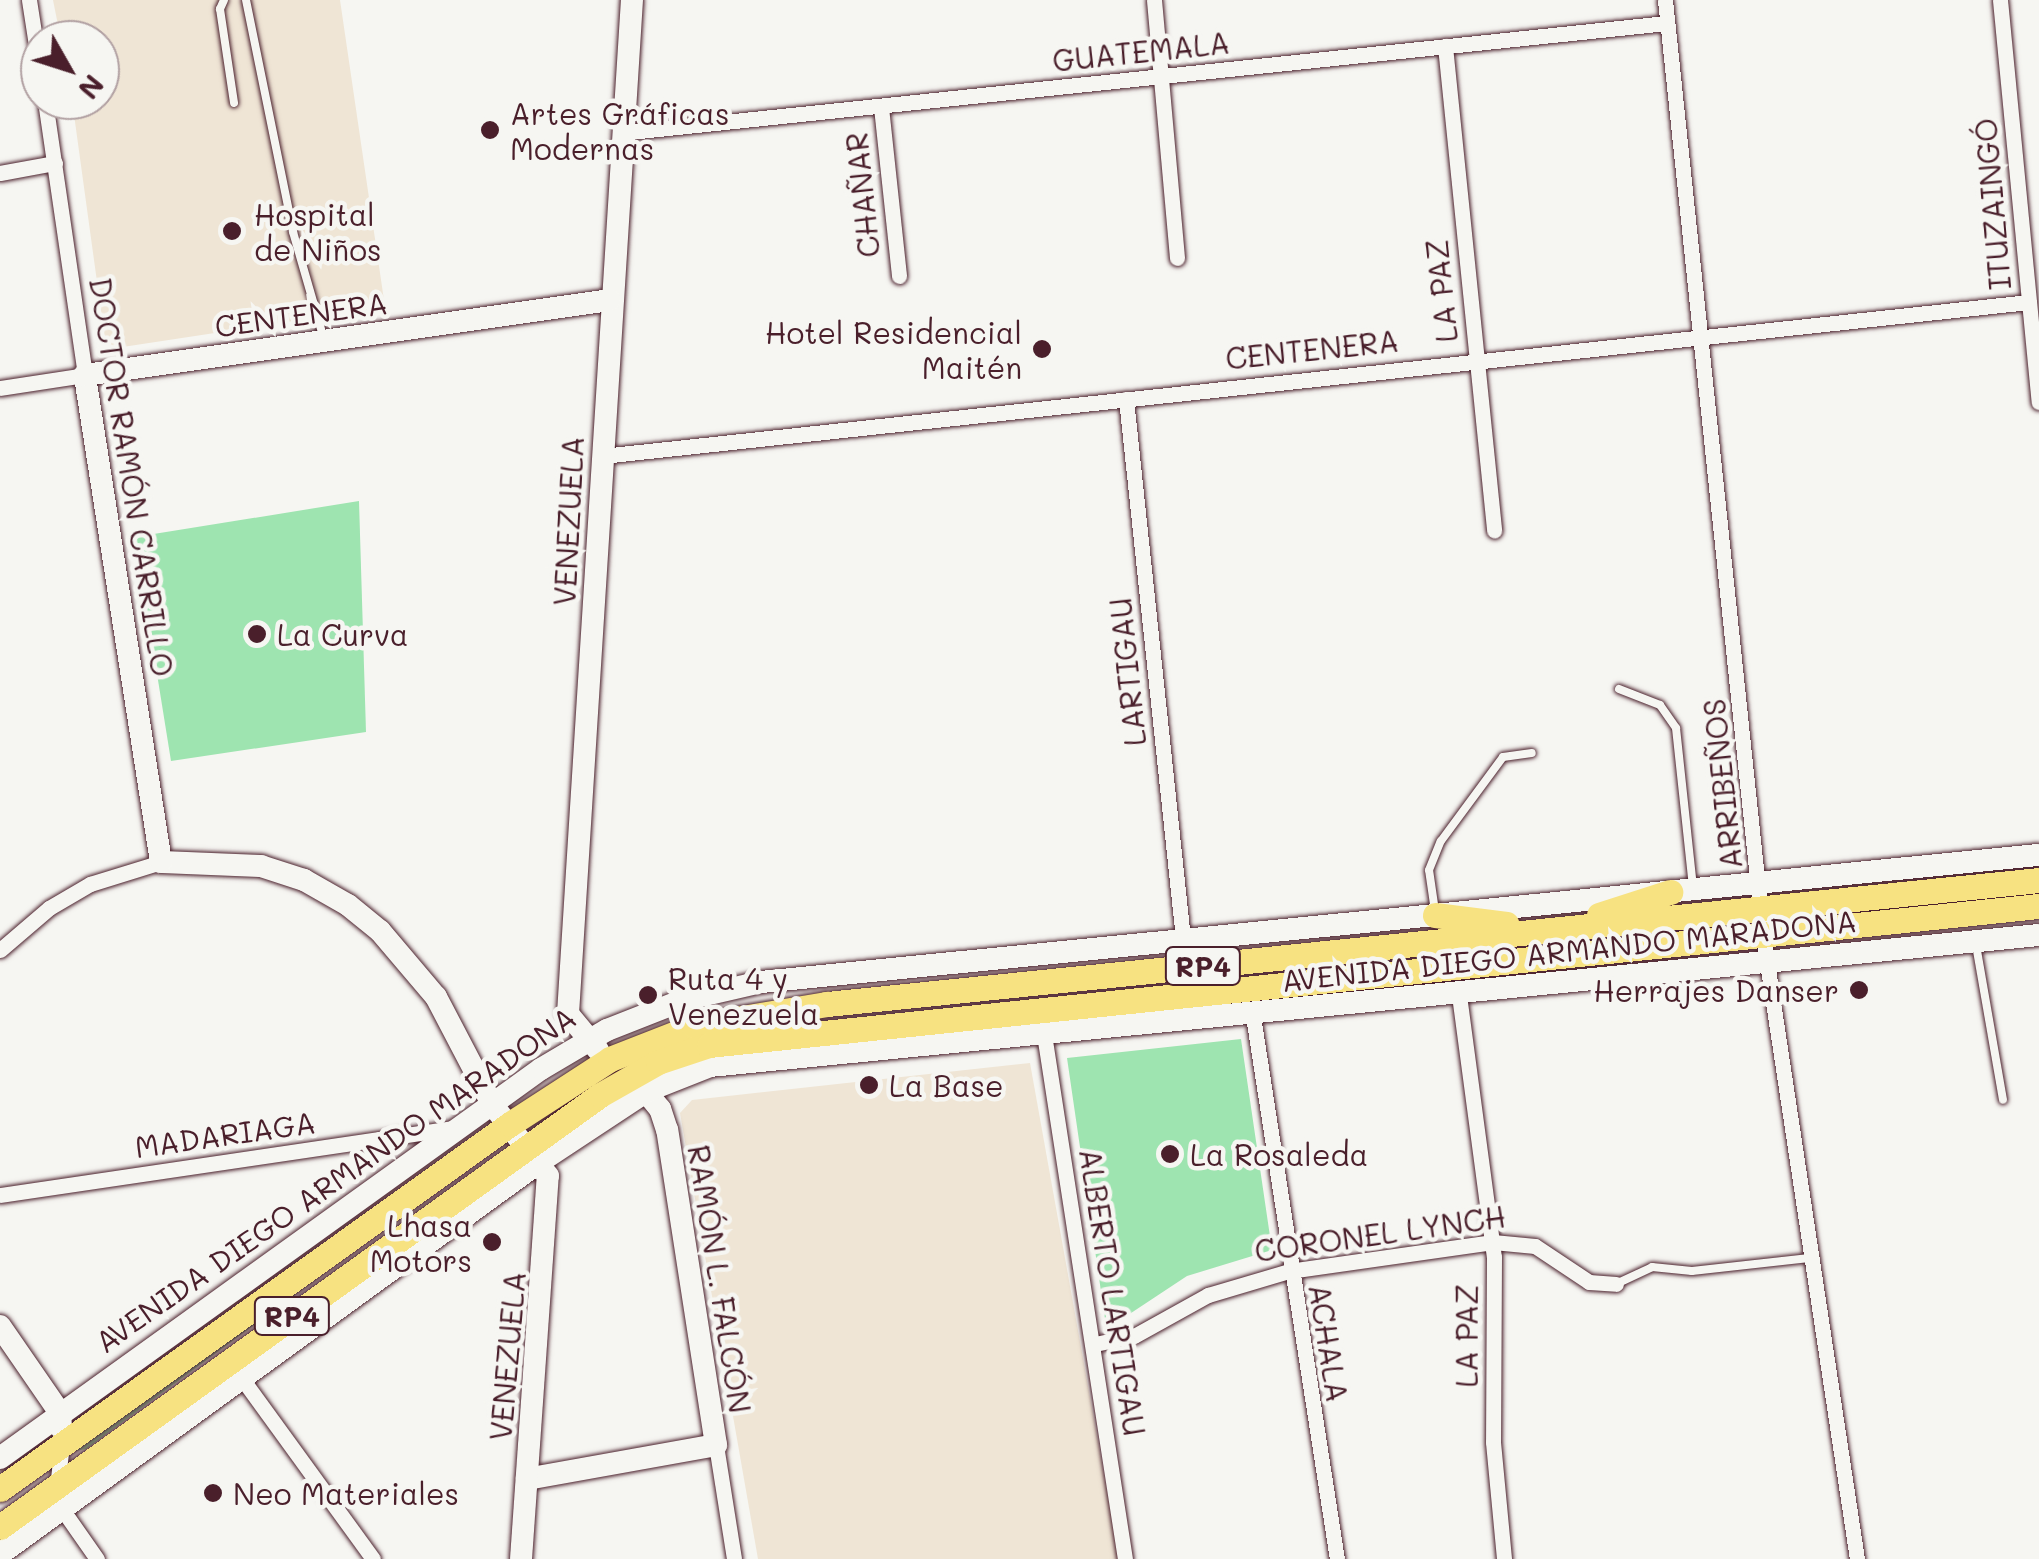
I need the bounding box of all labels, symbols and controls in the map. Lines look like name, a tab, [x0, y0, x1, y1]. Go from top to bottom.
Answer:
north arrow	[20, 20, 120, 120]
street label: GUATEMALA	[1051, 24, 1231, 78]
text: N	[71, 68, 112, 107]
place label: Artes Gráficas Modernas	[510, 95, 730, 166]
street label: ITUZAINGÓ	[1967, 117, 2017, 291]
marker: Artes Gráficas Modernas	[479, 119, 501, 141]
street label: CHAÑAR	[838, 131, 886, 259]
place label: Hospital de Niños	[254, 196, 381, 266]
marker: Hospital de Niños	[219, 218, 245, 244]
street label: LA PAZ	[1418, 238, 1464, 344]
street label: DOCTOR RAMÓN CARRILLO	[83, 275, 181, 679]
street label: CENTENERA	[212, 284, 390, 344]
place label: Hotel Residencial Maitén	[765, 314, 1022, 384]
street label: CENTENERA	[1224, 322, 1400, 376]
marker: Hotel Residencial Maitén	[1031, 338, 1053, 360]
street label: VENEZUELA	[546, 435, 590, 607]
street label: LARTIGAU	[1101, 596, 1153, 748]
place label: La Curva	[277, 616, 409, 652]
marker: La Curva	[246, 623, 268, 645]
street label: ARRIBEÑOS	[1695, 697, 1749, 871]
street label: AVENIDA DIEGO ARMANDO MARADONA	[1280, 902, 1858, 998]
road number: RP4	[1163, 943, 1243, 989]
place label: Ruta 4 y Venezuela	[668, 960, 819, 1030]
place label: Herrajes Danser	[1593, 972, 1839, 1008]
marker: Herrajes Danser	[1848, 979, 1870, 1001]
marker: Ruta 4 y Venezuela	[637, 984, 659, 1006]
street label: AVENIDA DIEGO ARMANDO MARADONA	[88, 998, 582, 1360]
place label: La Base	[889, 1067, 1004, 1103]
marker: La Base	[858, 1074, 880, 1096]
street label: MADARIAGA	[132, 1103, 318, 1165]
place label: La Rosaleda	[1190, 1136, 1368, 1172]
street label: RAMÓN L. FALCÓN	[681, 1142, 759, 1416]
marker: La Rosaleda	[1159, 1143, 1181, 1165]
street label: ALBERTO LARTIGAU	[1073, 1146, 1153, 1438]
street label: CORONEL LYNCH	[1252, 1198, 1508, 1268]
place label: Lhasa Motors	[370, 1207, 472, 1278]
marker: Lhasa Motors	[481, 1231, 503, 1253]
street label: VENEZUELA	[482, 1270, 532, 1442]
street label: ACHALA	[1302, 1281, 1356, 1405]
street label: LA PAZ	[1448, 1284, 1484, 1388]
road number: RP4	[252, 1293, 332, 1339]
place label: Neo Materiales	[233, 1475, 459, 1511]
marker: Neo Materiales	[202, 1482, 224, 1504]

